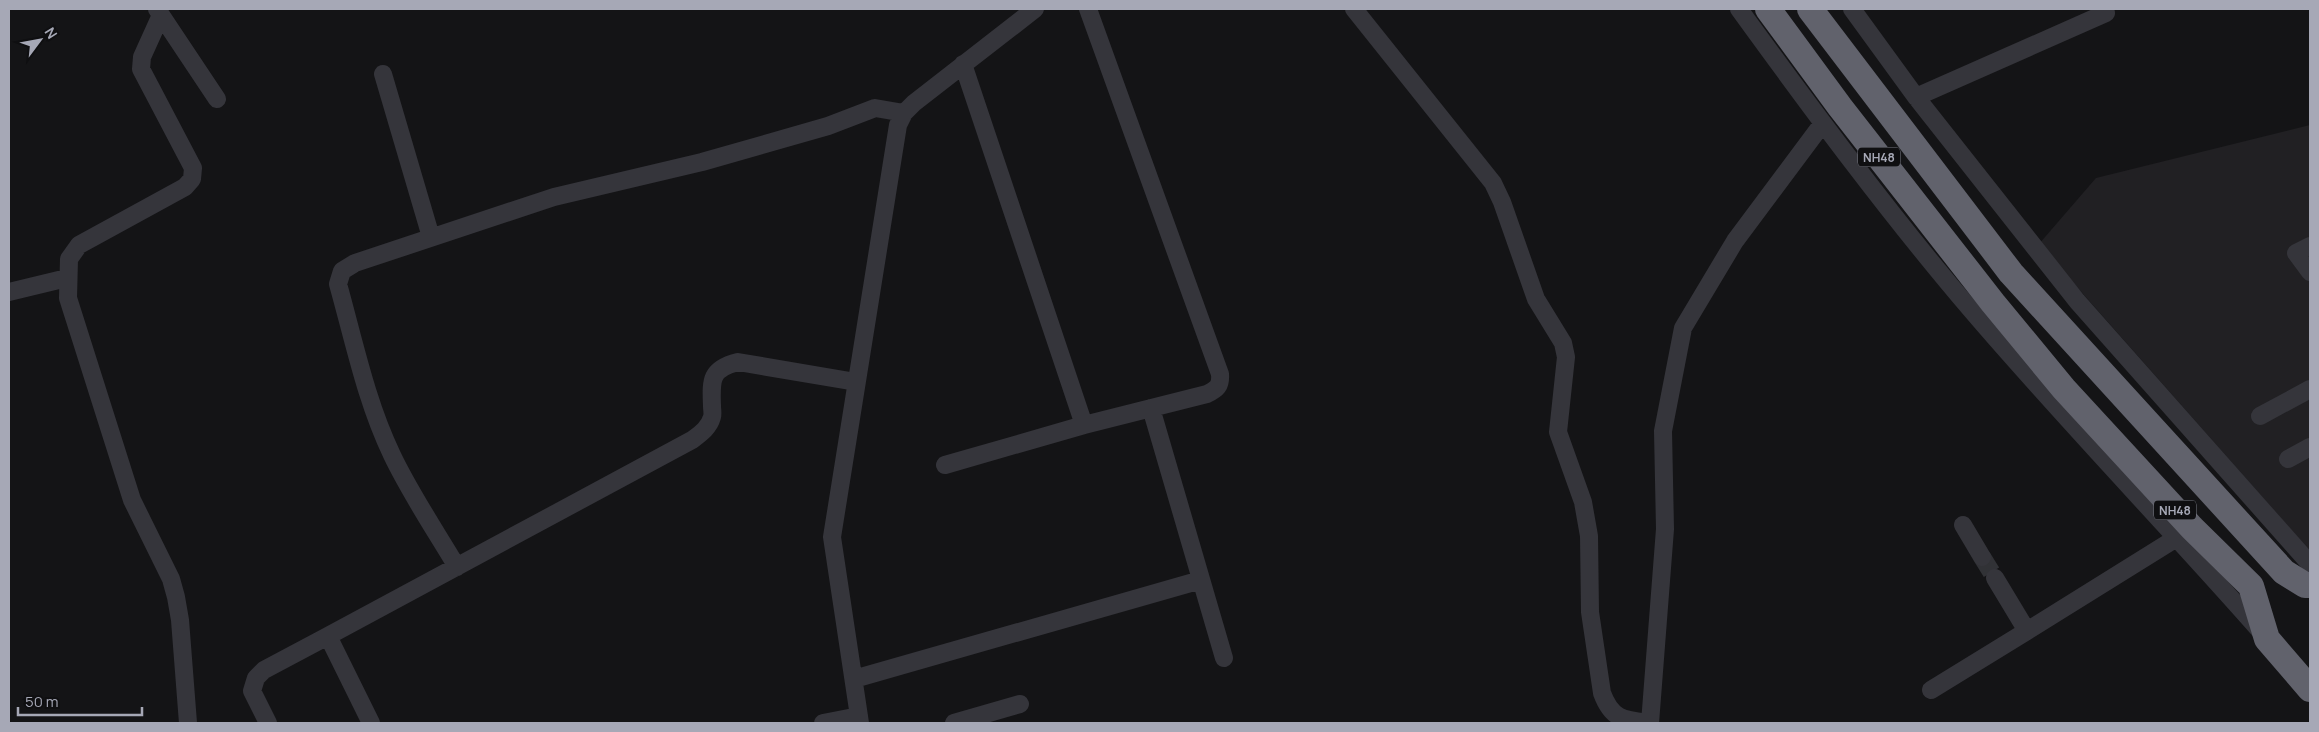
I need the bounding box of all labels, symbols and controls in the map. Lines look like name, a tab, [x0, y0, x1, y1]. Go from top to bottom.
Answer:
north arrow	[15, 15, 65, 65]
text: N	[41, 24, 62, 42]
road number: NH48	[1858, 148, 1900, 166]
road number: NH48	[2154, 500, 2196, 520]
scale bar	[18, 684, 141, 716]
text: 50 m	[25, 691, 59, 712]

